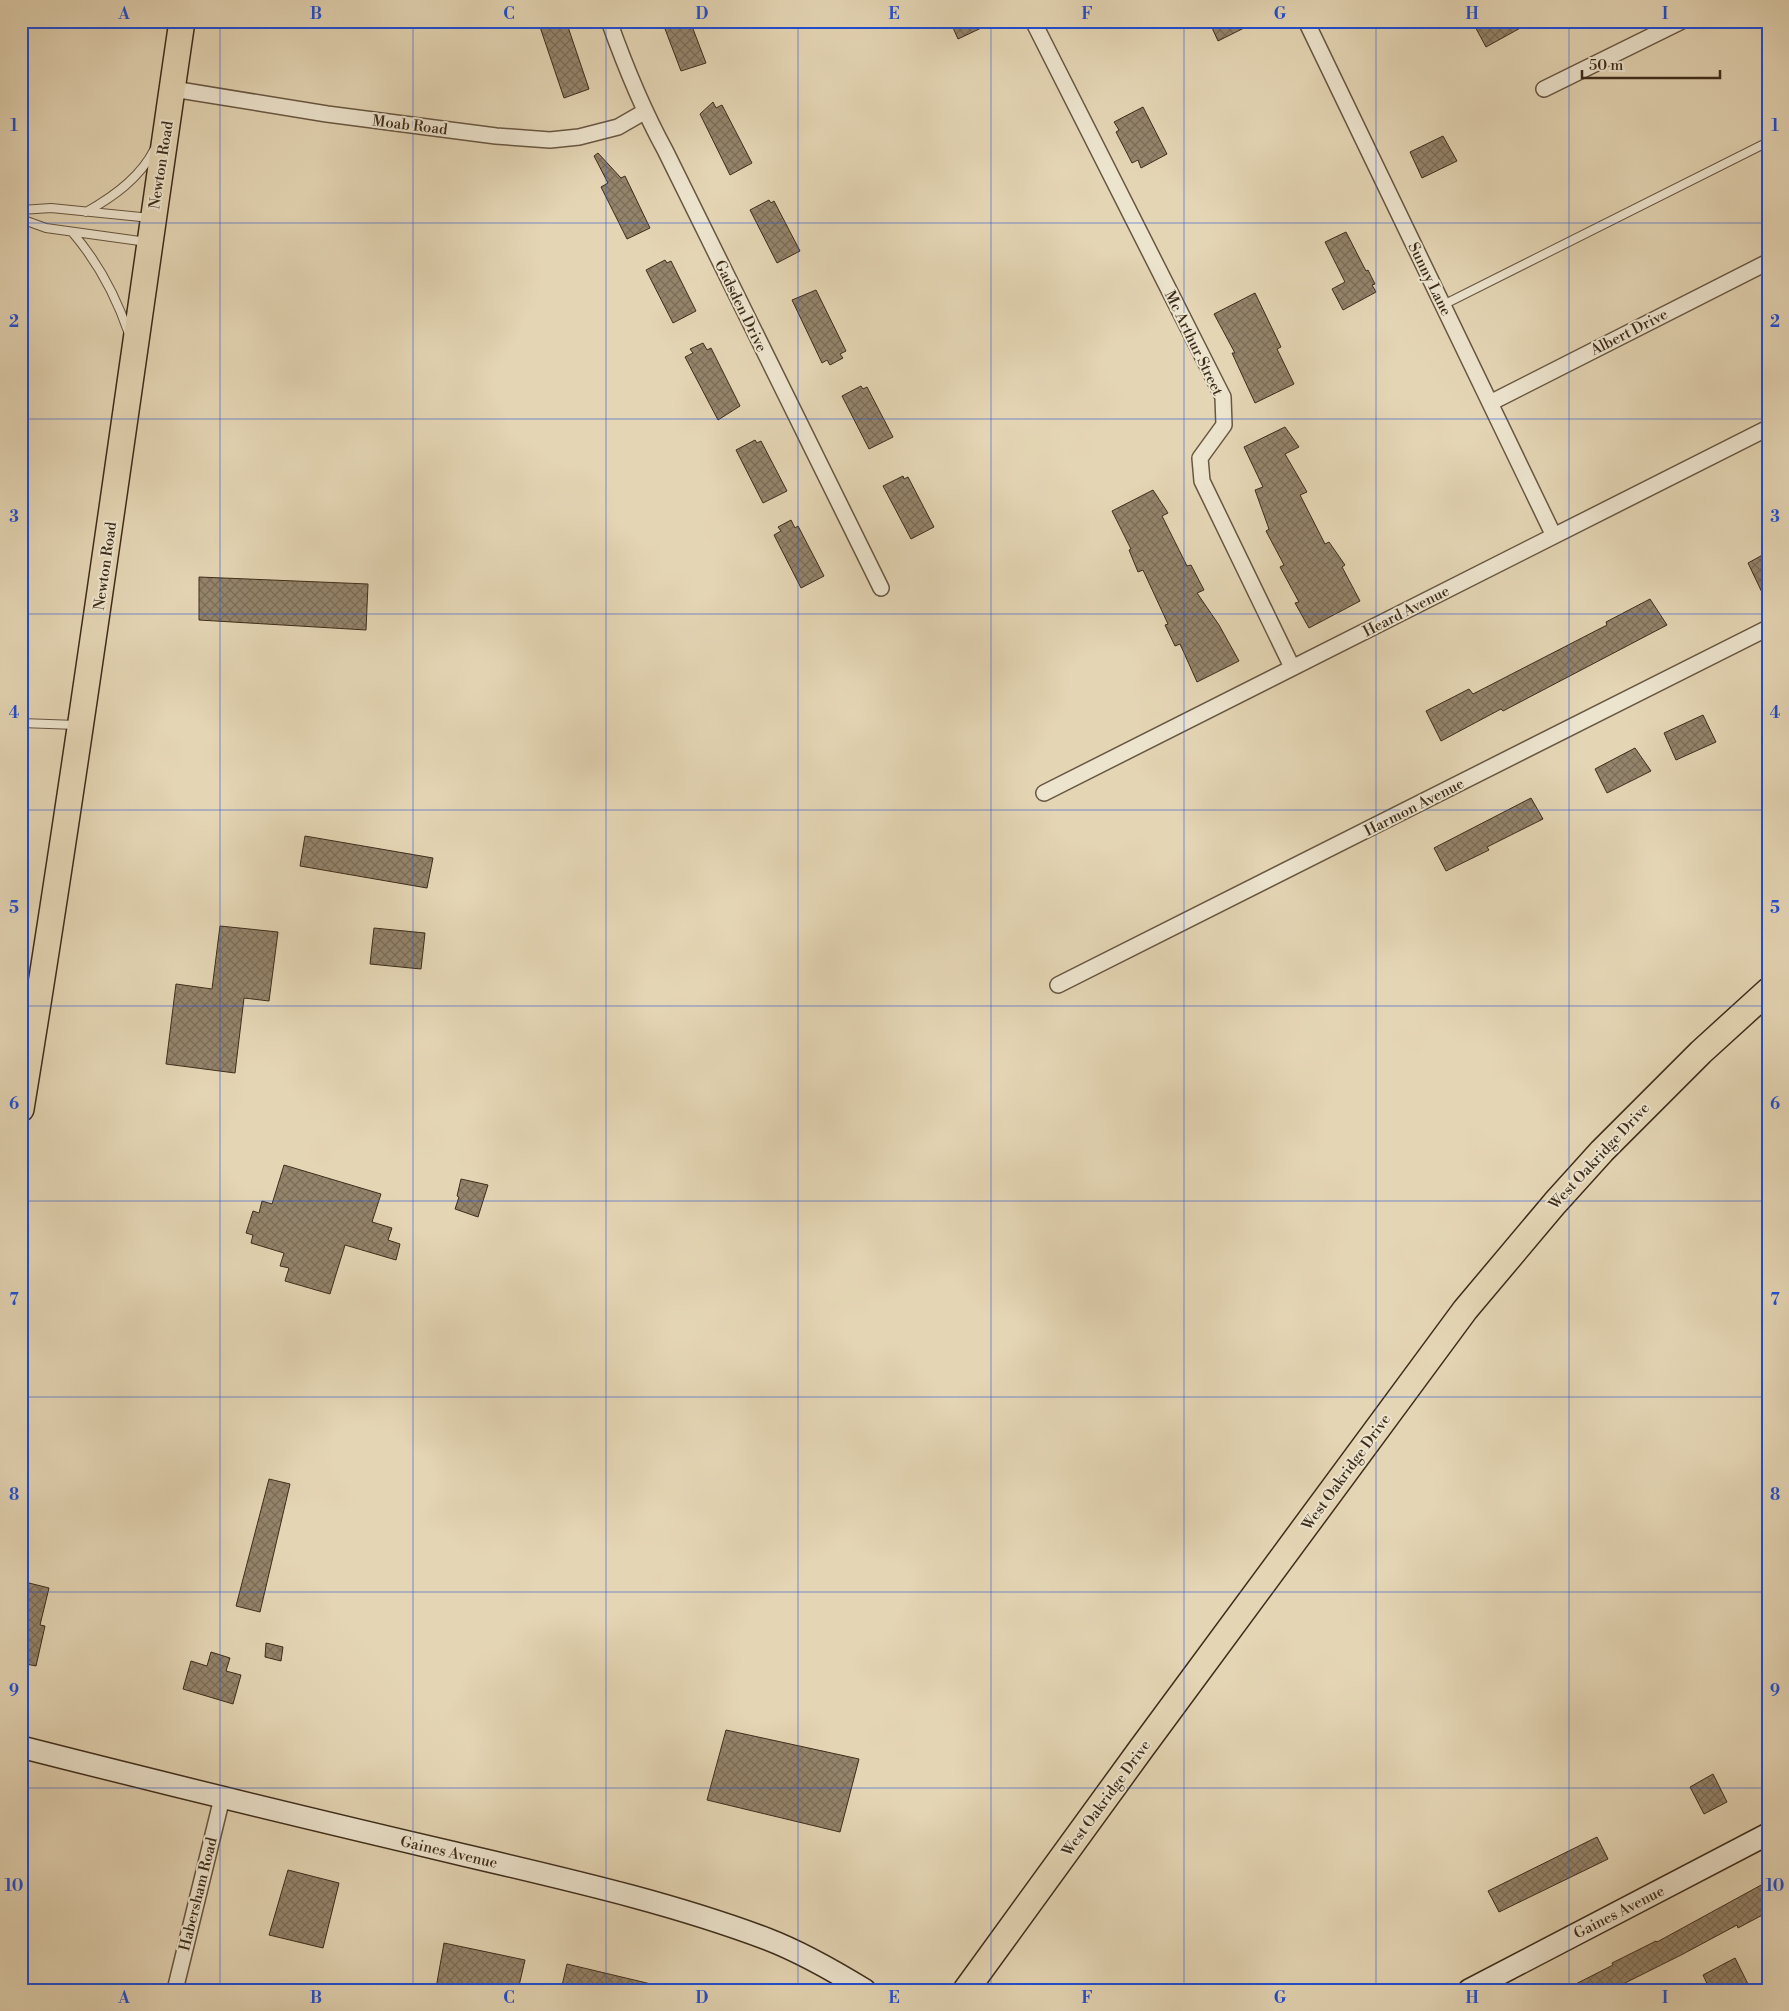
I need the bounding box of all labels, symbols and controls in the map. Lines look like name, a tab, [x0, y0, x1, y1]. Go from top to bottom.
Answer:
text: A	[117, 4, 130, 24]
text: B	[310, 4, 322, 24]
text: C	[503, 4, 515, 24]
text: D	[696, 4, 709, 24]
text: E	[888, 4, 900, 24]
text: F	[1081, 4, 1093, 24]
text: G	[1274, 4, 1287, 24]
text: H	[1465, 4, 1479, 24]
text: I	[1662, 4, 1668, 24]
scale bar	[1582, 48, 1719, 80]
text: 50 m	[1589, 56, 1623, 75]
street label: Moab Road	[371, 111, 449, 140]
text: 1	[10, 116, 18, 136]
text: 1	[1771, 116, 1779, 136]
street label: Newton Road	[145, 119, 178, 211]
street label: Sunny Lane	[1404, 239, 1455, 319]
street label: Gadsden Drive	[710, 257, 771, 355]
street label: Mc Arthur Street	[1160, 288, 1227, 399]
street label: Albert Drive	[1586, 305, 1671, 361]
text: 2	[9, 312, 19, 332]
text: 2	[1770, 312, 1780, 332]
text: 3	[9, 507, 19, 527]
text: 3	[1770, 507, 1780, 527]
street label: Newton Road	[90, 520, 121, 612]
street label: Heard Avenue	[1360, 582, 1453, 641]
text: 4	[9, 703, 20, 723]
text: 4	[1770, 703, 1781, 723]
street label: Harmon Avenue	[1361, 774, 1467, 841]
text: 5	[9, 898, 19, 918]
text: 5	[1770, 898, 1780, 918]
text: 6	[9, 1094, 19, 1114]
text: 6	[1770, 1094, 1780, 1114]
street label: West Oakridge Drive	[1544, 1099, 1654, 1214]
text: 7	[9, 1290, 19, 1310]
text: 7	[1770, 1290, 1780, 1310]
street label: West Oakridge Drive	[1297, 1410, 1395, 1535]
text: 8	[9, 1485, 19, 1505]
text: 8	[1770, 1485, 1780, 1505]
text: 9	[9, 1681, 19, 1701]
text: 9	[1770, 1681, 1780, 1701]
street label: West Oakridge Drive	[1057, 1736, 1155, 1861]
street label: Gaines Avenue	[398, 1832, 499, 1873]
street label: Habersham Road	[175, 1835, 222, 1953]
text: 10	[5, 1876, 23, 1896]
text: 10	[1766, 1876, 1784, 1896]
street label: Gaines Avenue	[1571, 1881, 1668, 1943]
text: A	[117, 1988, 130, 2008]
text: B	[310, 1988, 322, 2008]
text: C	[503, 1988, 515, 2008]
text: D	[696, 1988, 709, 2008]
text: E	[888, 1988, 900, 2008]
text: F	[1081, 1988, 1093, 2008]
text: G	[1274, 1988, 1287, 2008]
text: H	[1465, 1988, 1479, 2008]
text: I	[1662, 1988, 1668, 2008]

